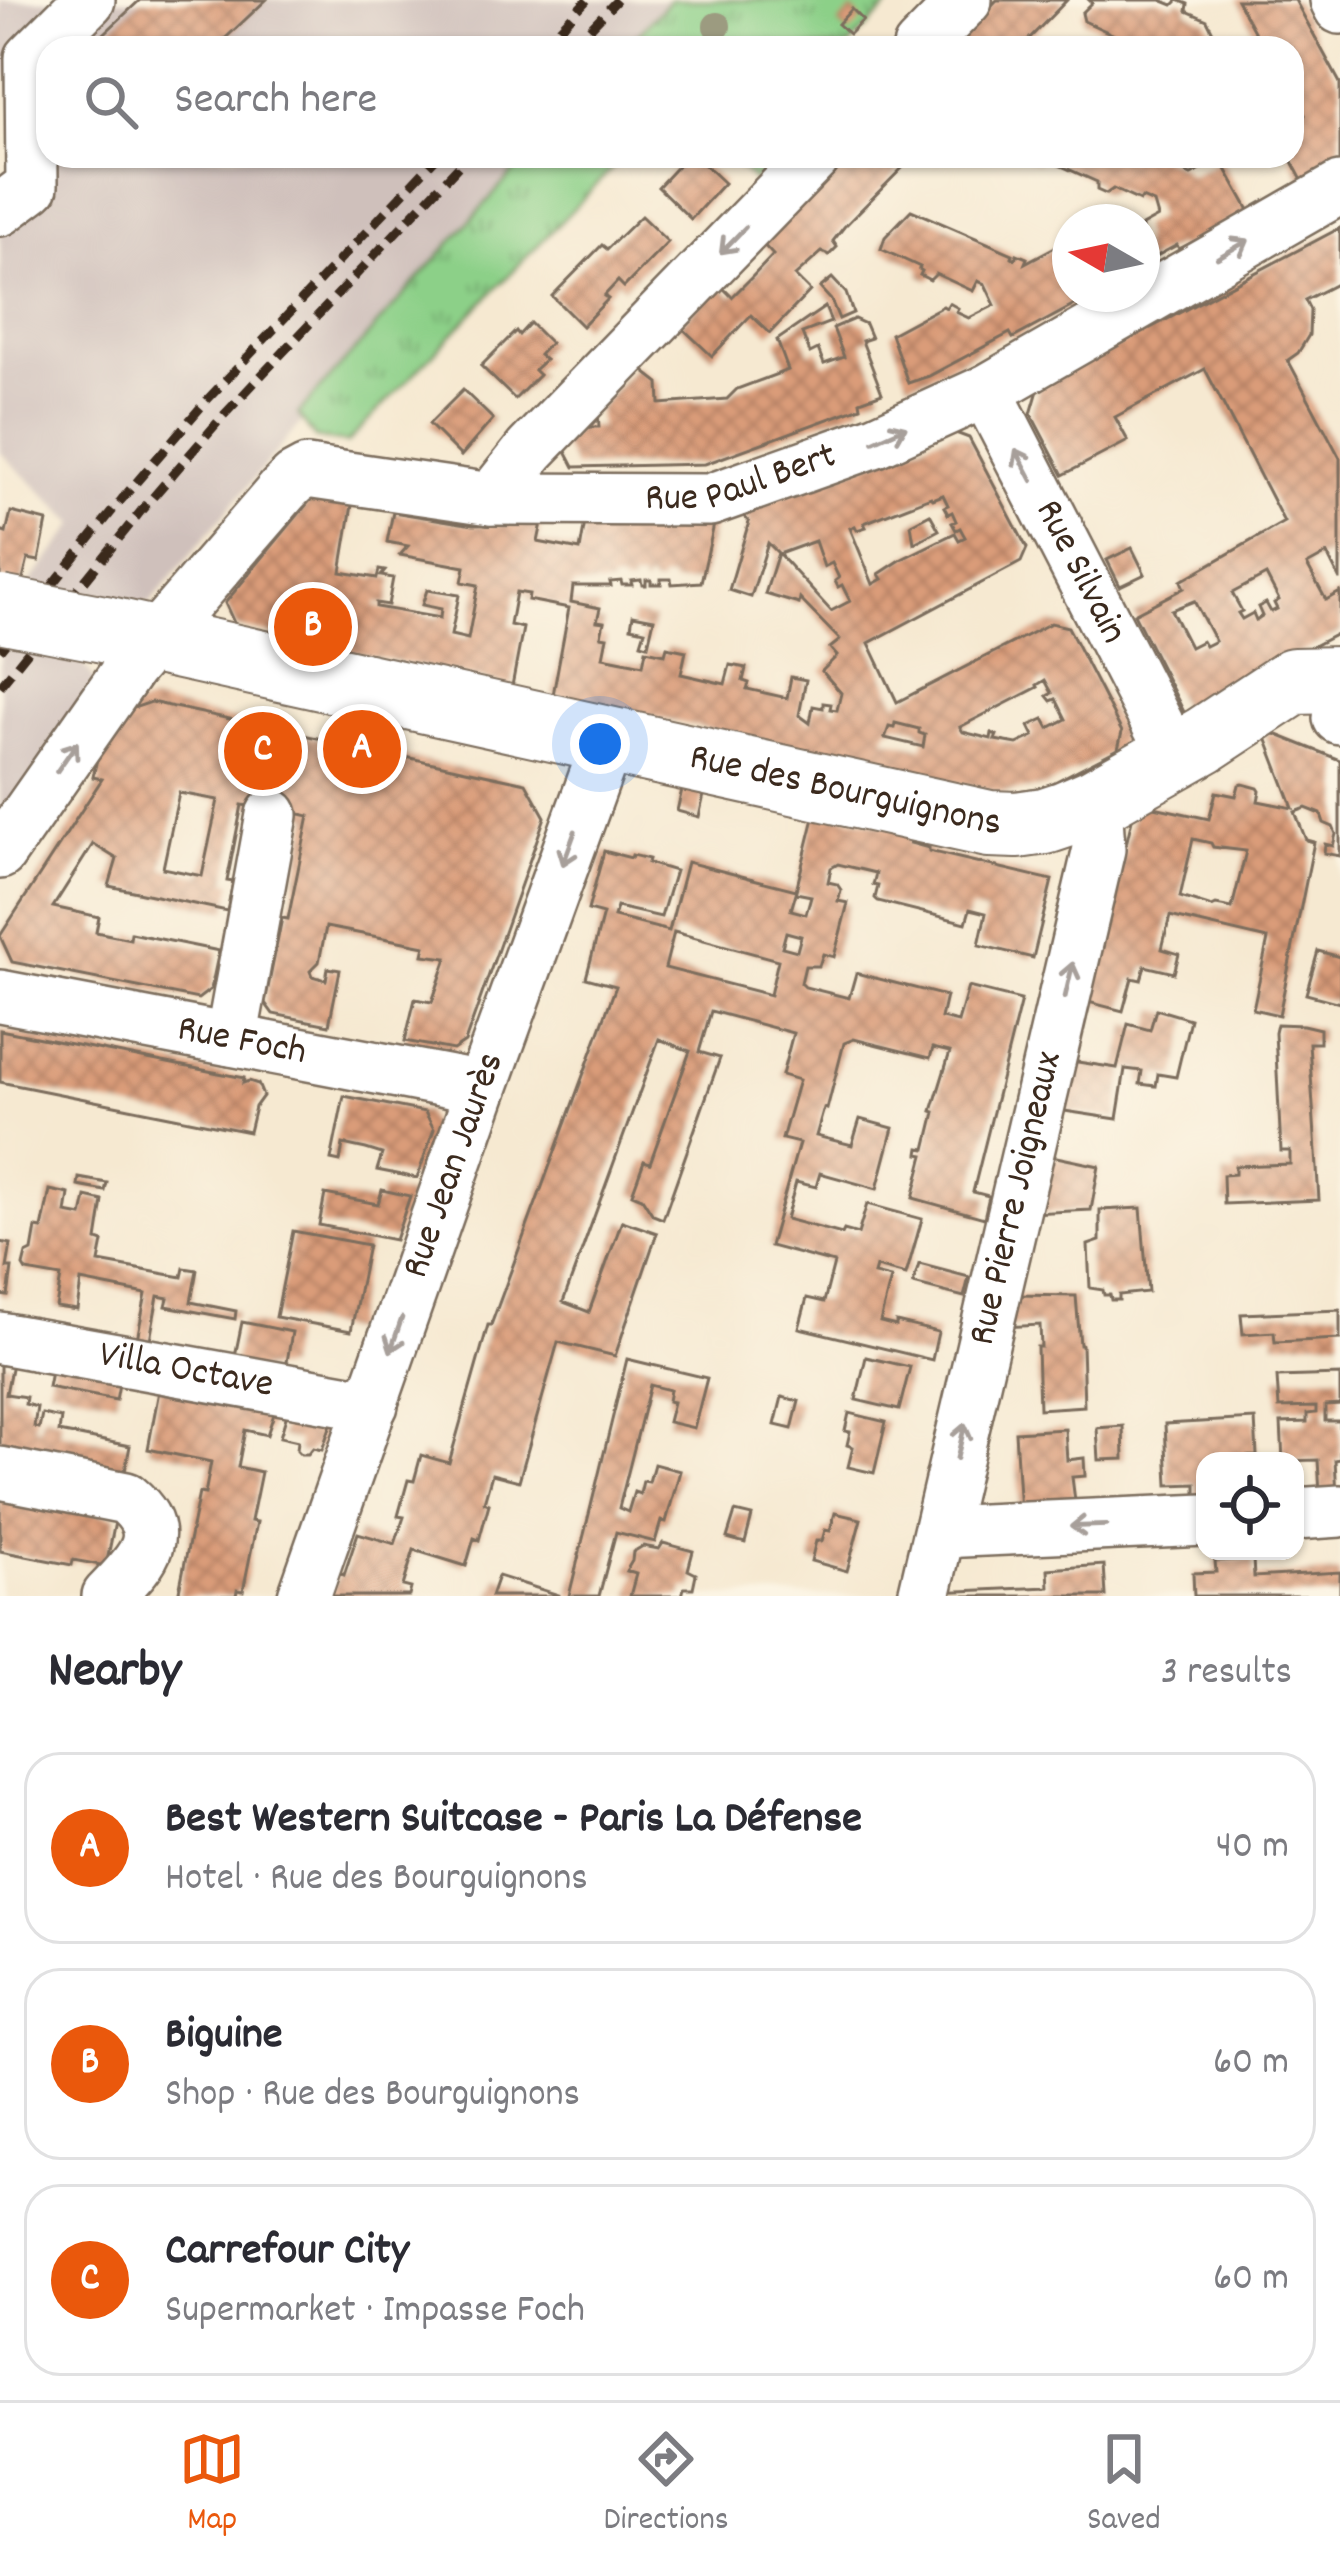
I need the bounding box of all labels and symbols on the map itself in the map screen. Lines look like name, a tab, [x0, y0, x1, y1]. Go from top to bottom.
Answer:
north arrow	[1052, 204, 1160, 312]
one-way arrow	[720, 225, 748, 254]
one-way arrow	[1215, 236, 1250, 260]
one-way arrow	[872, 422, 908, 444]
street label: Rue Paul Bert	[645, 430, 844, 527]
one-way arrow	[1012, 449, 1035, 484]
street label: Rue Silvain	[1019, 491, 1139, 654]
pin: B	[274, 582, 352, 672]
pin: A	[323, 704, 401, 794]
pin: C	[224, 706, 302, 796]
your location	[570, 714, 630, 774]
street label: Rue des Bourguignons	[684, 731, 1002, 852]
one-way arrow	[54, 741, 79, 774]
one-way arrow	[557, 829, 578, 866]
one-way arrow	[1058, 961, 1081, 999]
street label: Rue Foch	[173, 1003, 311, 1081]
street label: Rue Jean Jaurès	[390, 1045, 520, 1286]
street label: Rue Pierre Joigneaux	[956, 1047, 1078, 1351]
one-way arrow	[384, 1315, 405, 1352]
street label: Villa Octave	[95, 1329, 277, 1414]
one-way arrow	[951, 1423, 973, 1461]
one-way arrow	[1069, 1515, 1108, 1538]

